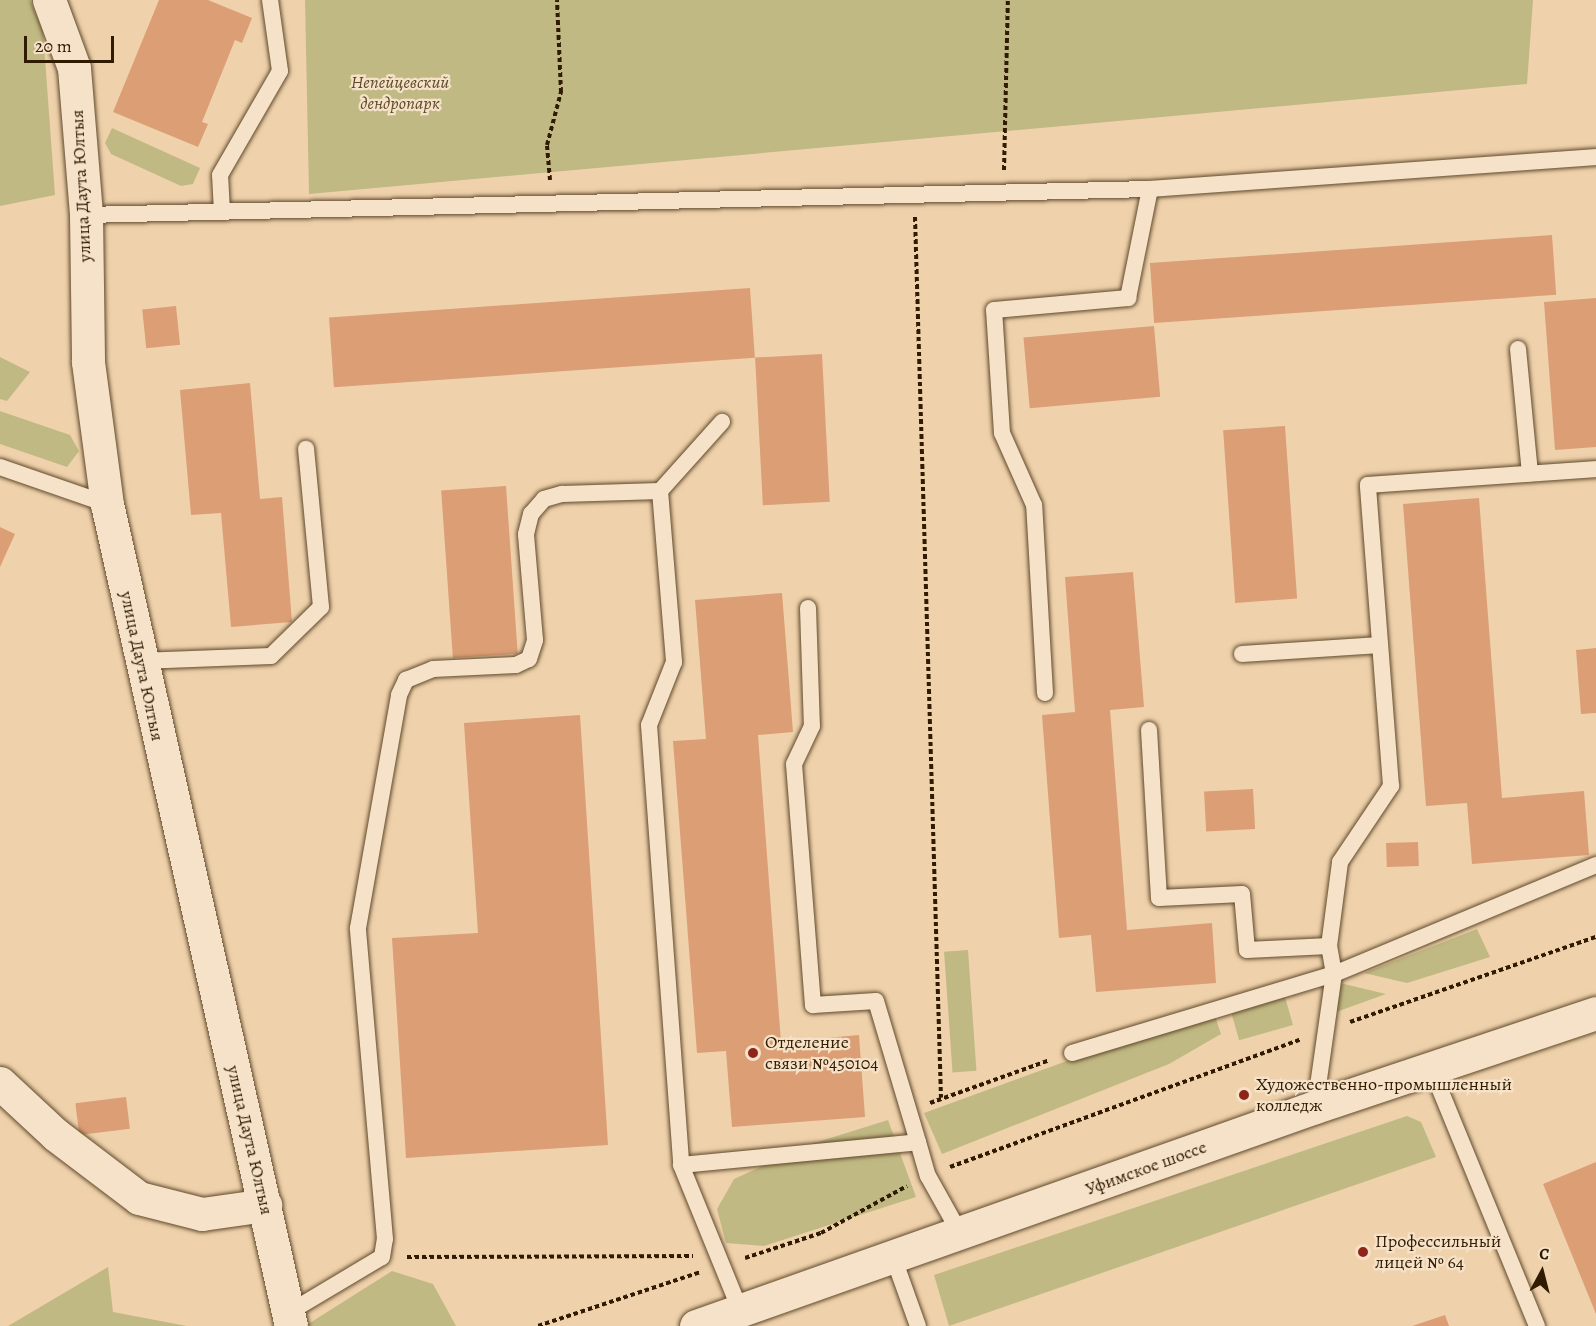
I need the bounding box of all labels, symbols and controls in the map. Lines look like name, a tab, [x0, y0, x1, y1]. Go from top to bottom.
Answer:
scale bar	[27, 24, 117, 62]
text: 20 m	[35, 34, 72, 58]
park label: Непейцевский дендропарк	[351, 72, 449, 115]
street label: улица Даута Юлтыя	[66, 109, 96, 263]
street label: улица Даута Юлтыя	[116, 589, 168, 743]
place label: Отделение связи №450104	[765, 1032, 878, 1074]
marker: Отделение связи №450104	[746, 1046, 760, 1060]
street label: улица Даута Юлтыя	[222, 1063, 278, 1217]
place label: Художественно-промышленный колледж	[1256, 1074, 1512, 1116]
marker: Художественно-промышленный колледж	[1237, 1088, 1251, 1102]
street label: Уфимское шоссе	[1082, 1136, 1210, 1200]
place label: Профессильный лицей № 64	[1375, 1231, 1501, 1274]
north arrow	[1512, 1242, 1572, 1302]
text: С	[1538, 1243, 1550, 1266]
marker: Профессильный лицей № 64	[1356, 1245, 1370, 1259]

